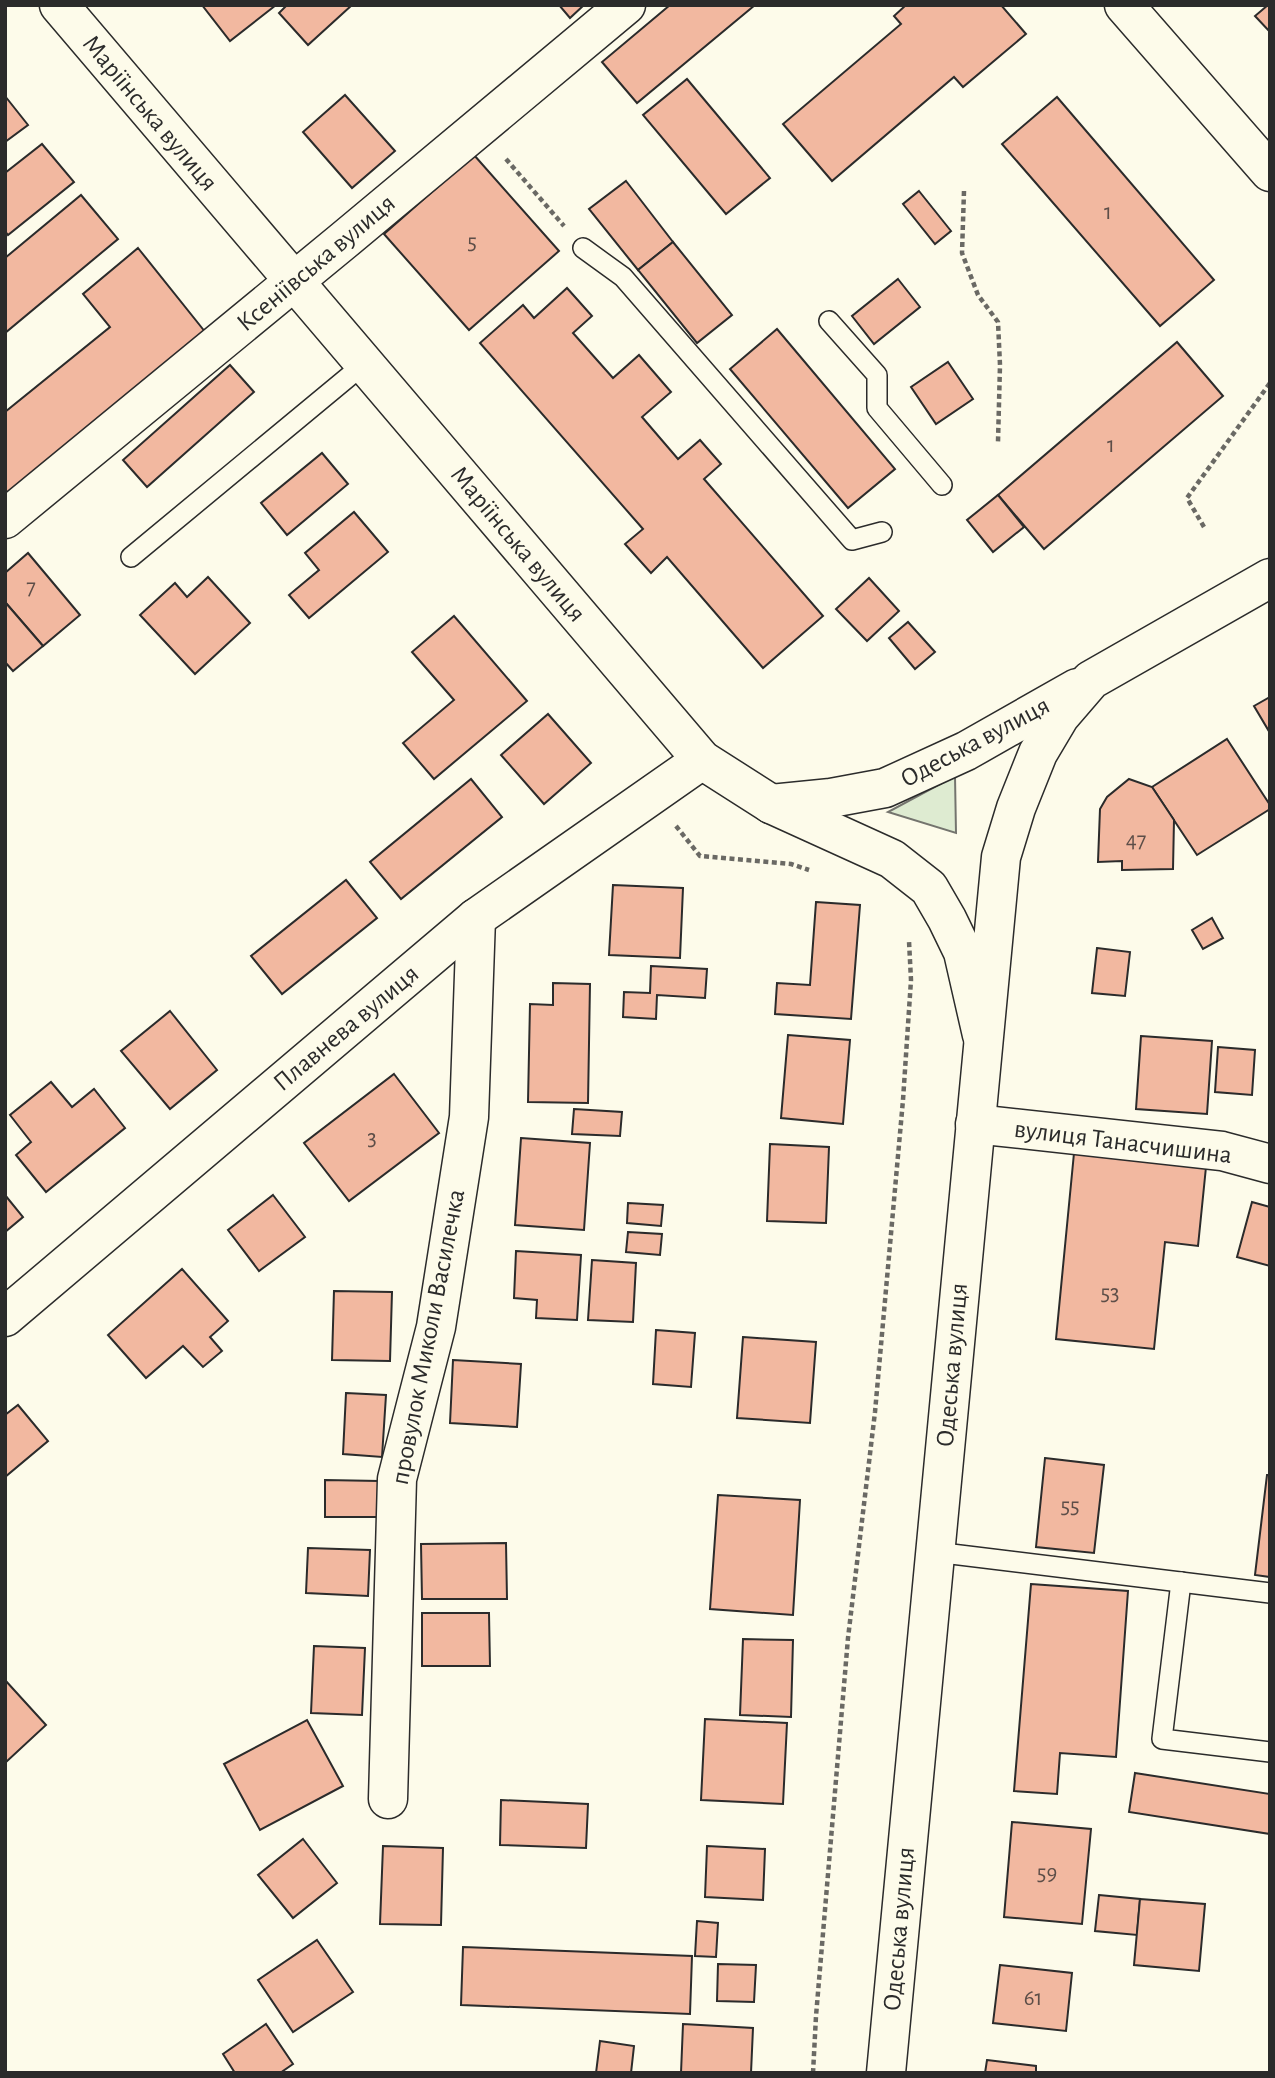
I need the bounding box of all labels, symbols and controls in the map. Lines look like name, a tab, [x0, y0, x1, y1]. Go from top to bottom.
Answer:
street label: Маріїнська вулиця	[78, 30, 222, 196]
street label: Ксеніївська вулиця	[232, 190, 400, 336]
house number: 1	[1104, 201, 1112, 224]
house number: 5	[467, 231, 477, 254]
house number: 1	[1107, 434, 1115, 457]
street label: Маріїнська вулиця	[446, 461, 590, 627]
house number: 7	[26, 576, 36, 599]
street label: Одеська вулиця	[896, 692, 1054, 792]
house number: 47	[1126, 829, 1146, 852]
street label: Плавнева вулиця	[268, 960, 424, 1096]
street label: вулиця Танасчишина	[1013, 1116, 1234, 1168]
house number: 3	[367, 1127, 377, 1150]
street label: провулок Миколи Василечка	[387, 1187, 469, 1487]
street label: Одеська вулиця	[932, 1282, 972, 1448]
house number: 53	[1100, 1282, 1120, 1305]
house number: 55	[1060, 1495, 1080, 1518]
street label: Одеська вулиця	[879, 1846, 919, 2012]
house number: 59	[1037, 1862, 1057, 1885]
house number: 61	[1024, 1987, 1042, 2010]

